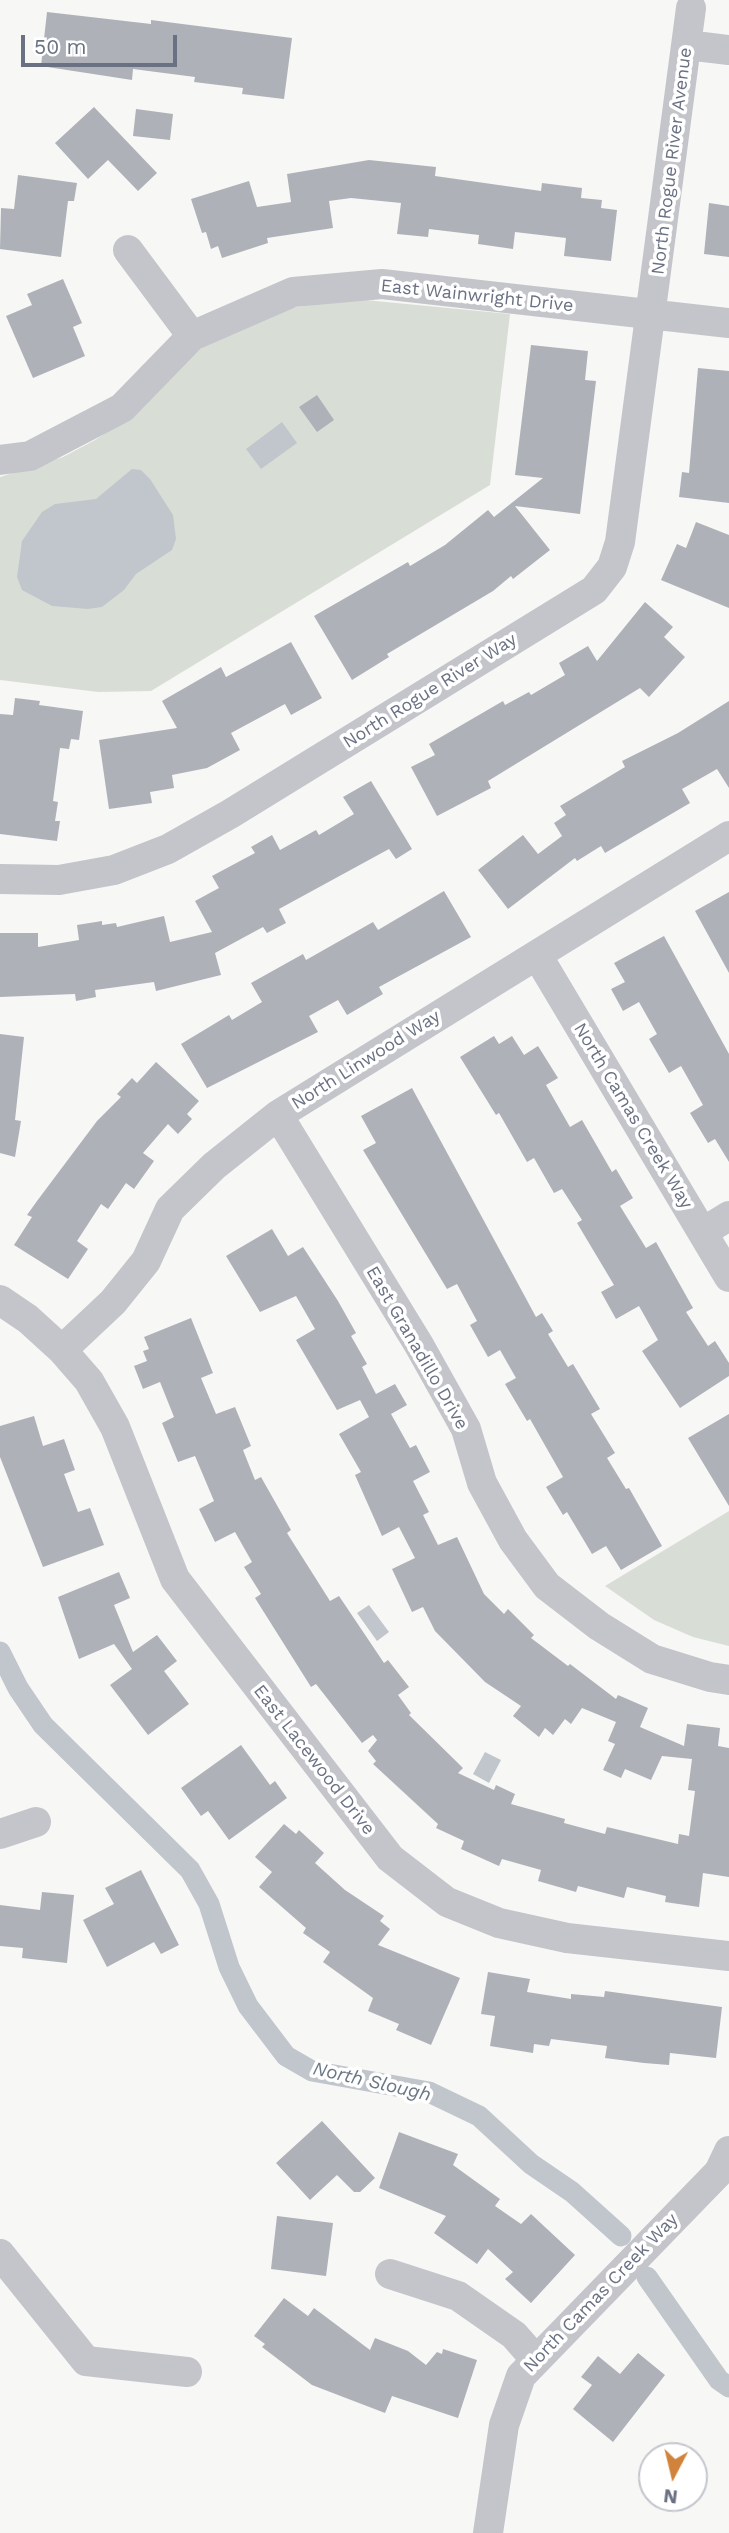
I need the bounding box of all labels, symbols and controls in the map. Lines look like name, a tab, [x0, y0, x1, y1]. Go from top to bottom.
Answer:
scale bar	[24, 21, 180, 65]
text: 50 m	[34, 34, 86, 59]
street label: North Rogue River Avenue	[647, 46, 697, 276]
street label: East Wainwright Drive	[380, 275, 574, 317]
street label: North Rogue River Way	[339, 629, 521, 753]
street label: North Linwood Way	[288, 1005, 444, 1115]
street label: North Camas Creek Way	[569, 1019, 697, 1213]
street label: East Granadillo Drive	[361, 1262, 473, 1434]
street label: East Lacewood Drive	[249, 1681, 379, 1839]
water label: North Slough	[311, 2057, 433, 2107]
street label: North Camas Creek Way	[519, 2209, 683, 2377]
north arrow	[638, 2442, 708, 2512]
text: N	[662, 2484, 679, 2509]

